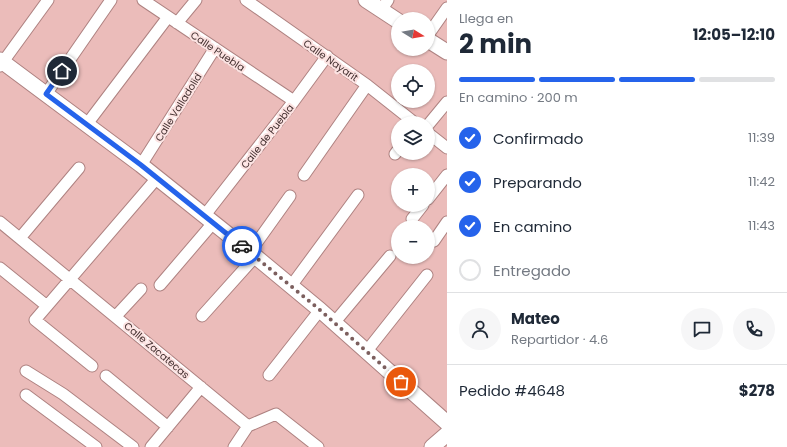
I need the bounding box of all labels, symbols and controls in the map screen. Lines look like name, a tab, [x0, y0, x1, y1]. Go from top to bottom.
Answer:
text: Llega en	[459, 9, 513, 28]
north arrow	[391, 12, 435, 56]
map controls	[391, 12, 435, 264]
text: 12:05–12:10	[693, 24, 775, 45]
text: 2 min	[459, 26, 532, 62]
street label: Calle Puebla	[188, 28, 248, 75]
street label: Calle Nayarit	[300, 36, 362, 85]
pin	[45, 54, 79, 88]
icon: home	[51, 60, 73, 82]
button: locate	[391, 64, 435, 108]
street label: Calle Valladolid	[151, 70, 206, 144]
text: En camino · 200 m	[459, 88, 578, 107]
street label: Calle de Puebla	[237, 101, 297, 172]
button: layers	[391, 116, 435, 160]
icon: check	[459, 127, 481, 149]
text: Confirmado	[493, 128, 583, 149]
text: 11:39	[748, 128, 775, 147]
button: +	[391, 168, 435, 212]
icon: check	[459, 171, 481, 193]
text: Preparando	[493, 172, 582, 193]
text: 11:42	[748, 172, 775, 191]
icon: check	[459, 215, 481, 237]
text: En camino	[493, 216, 572, 237]
text: 11:43	[748, 216, 775, 235]
button: −	[391, 220, 435, 264]
courier	[222, 226, 262, 266]
icon: car	[231, 235, 253, 257]
text: Entregado	[493, 260, 571, 281]
button: person	[459, 308, 501, 350]
text: Mateo	[511, 308, 560, 329]
button: chat	[681, 308, 723, 350]
button: phone	[733, 308, 775, 350]
street label: Calle Zacatecas	[121, 319, 193, 382]
text: Repartidor · 4.6	[511, 330, 608, 349]
pin	[384, 365, 418, 399]
icon: bag	[390, 371, 412, 393]
text: Pedido #4648	[459, 380, 565, 401]
text: $278	[739, 380, 775, 401]

